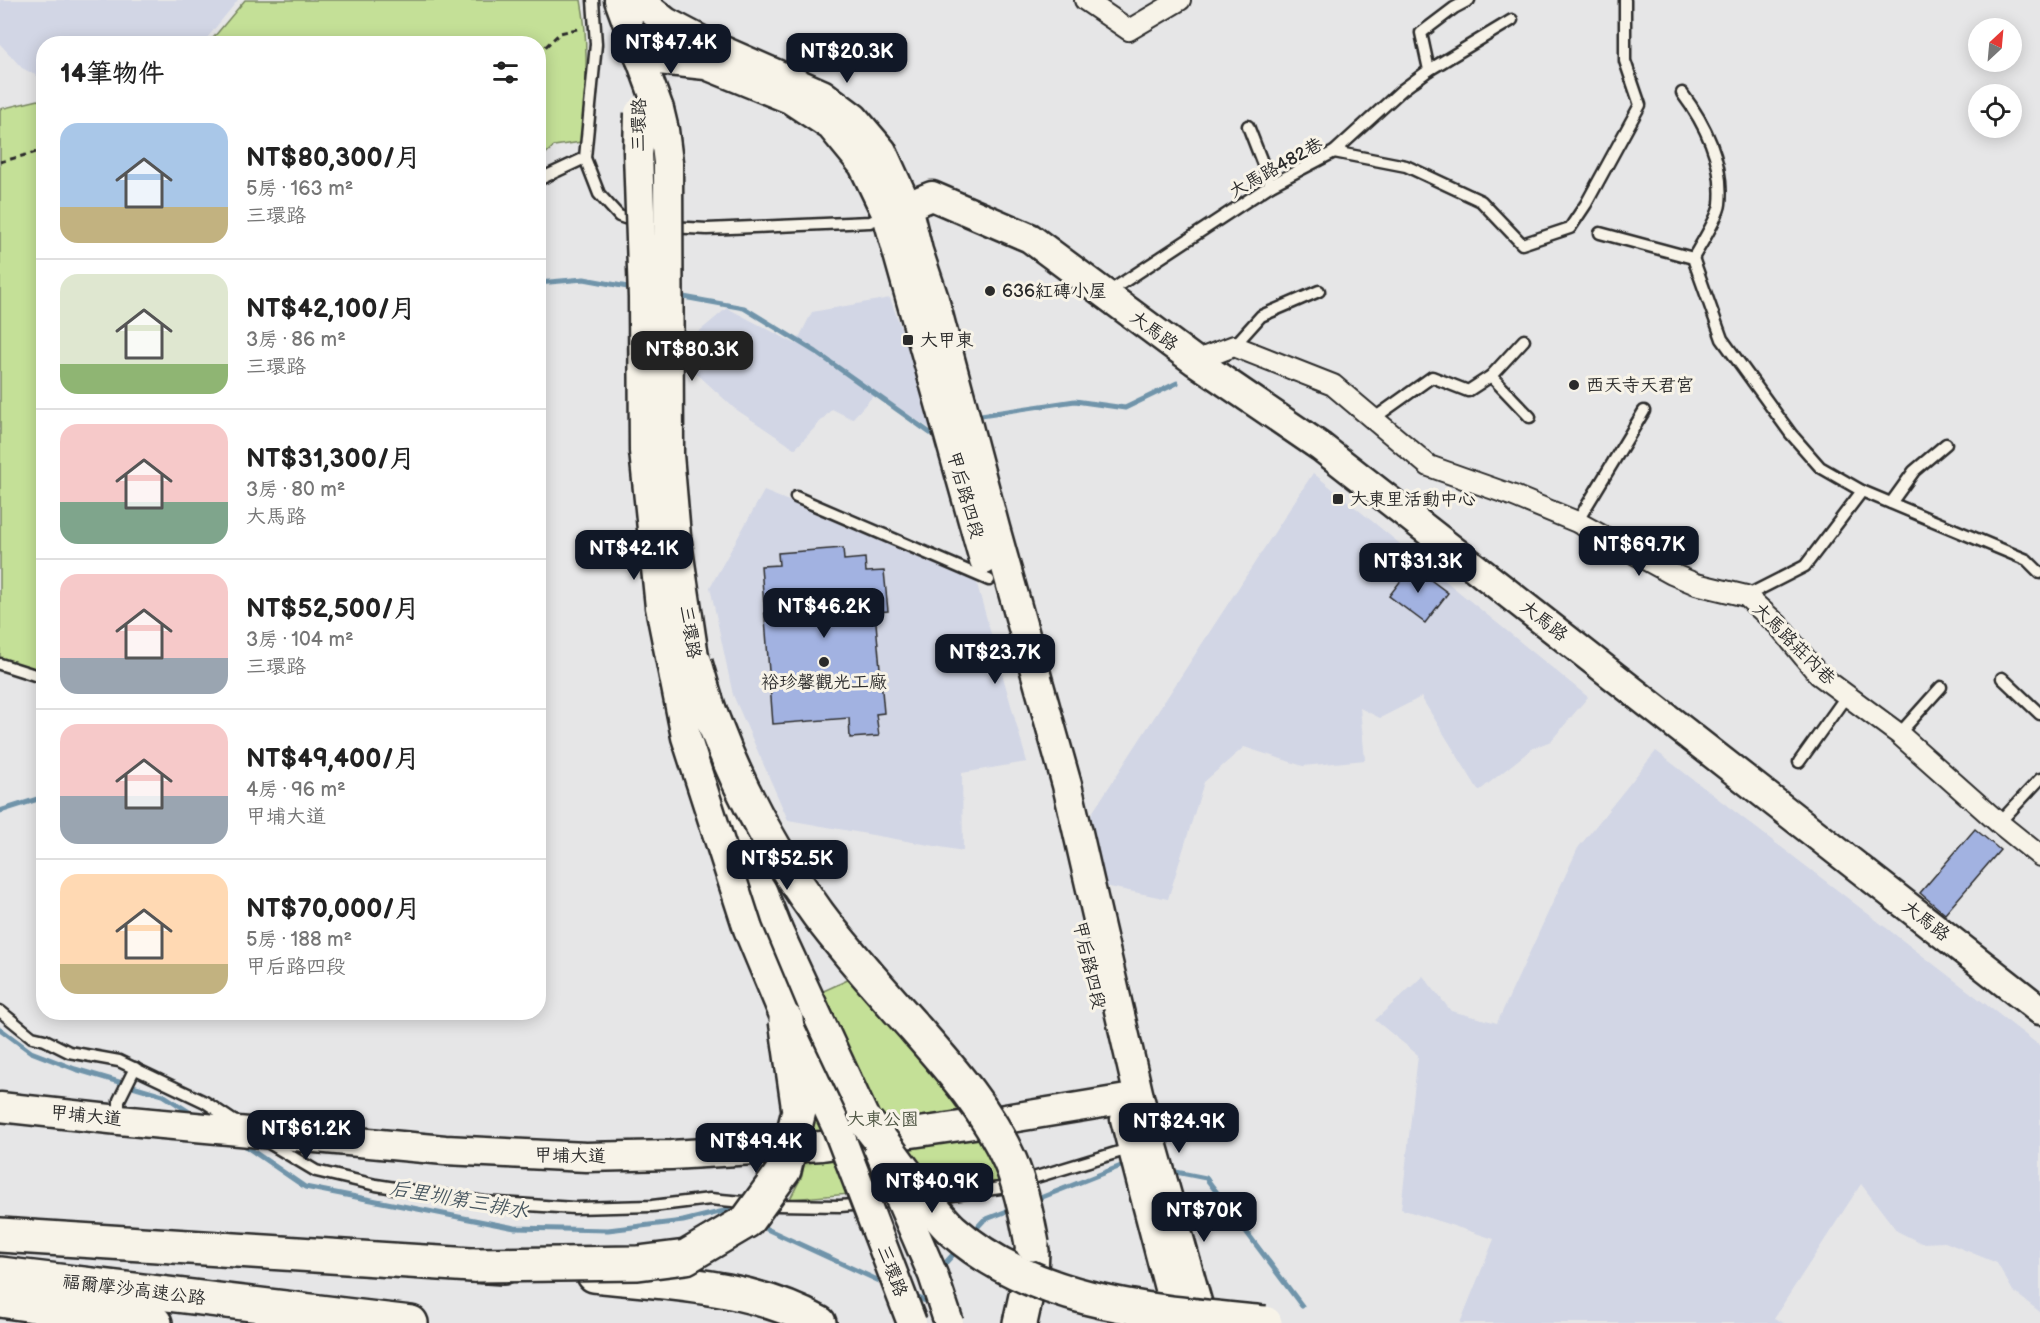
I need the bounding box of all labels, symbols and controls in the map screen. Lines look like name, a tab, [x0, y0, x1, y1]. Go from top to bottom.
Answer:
north arrow	[1968, 18, 2022, 72]
map controls	[1968, 18, 2022, 138]
pin: NT$47.4K	[609, 24, 733, 75]
text: NT$47.4K	[625, 31, 717, 55]
pin: NT$20.3K	[785, 33, 909, 84]
text: NT$20.3K	[800, 40, 894, 64]
icon: filters	[489, 56, 522, 89]
text: 14筆物件	[60, 59, 164, 90]
button: locate	[1968, 84, 2022, 138]
street label: 三環路	[628, 98, 650, 152]
street label: 大馬路482巷	[1225, 134, 1327, 202]
text: NT$80,300/月	[246, 143, 421, 174]
icon: home	[108, 147, 180, 219]
text: 5房 · 163 m²	[246, 177, 353, 201]
text: 三環路	[246, 204, 306, 228]
place label: 636紅磚小屋	[1002, 281, 1107, 302]
marker: 636紅磚小屋	[983, 284, 997, 298]
text: NT$42,100/月	[246, 294, 416, 325]
icon: home	[108, 298, 180, 370]
street label: 大馬路	[1126, 307, 1182, 355]
text: 3房 · 86 m²	[246, 328, 346, 352]
place label: 大甲東	[920, 330, 974, 351]
pin: NT$80.3K	[630, 331, 754, 382]
marker: 大甲東	[901, 333, 915, 347]
text: NT$80.3K	[645, 338, 739, 362]
text: 三環路	[246, 355, 306, 379]
place label: 西天寺天君宮	[1586, 375, 1694, 396]
marker: 西天寺天君宮	[1567, 378, 1581, 392]
text: NT$31,300/月	[246, 444, 415, 475]
icon: home	[108, 448, 180, 520]
street label: 甲后路四段	[943, 449, 987, 541]
text: 3房 · 80 m²	[246, 478, 345, 502]
place label: 大東里活動中心	[1350, 489, 1476, 510]
marker: 大東里活動中心	[1331, 492, 1345, 506]
text: 大馬路	[246, 505, 306, 529]
pin: NT$69.7K	[1577, 526, 1701, 577]
pin: NT$42.1K	[572, 530, 696, 581]
text: NT$69.7K	[1593, 533, 1685, 557]
text: NT$42.1K	[589, 537, 679, 561]
pin: NT$31.3K	[1356, 543, 1480, 594]
text: NT$31.3K	[1373, 550, 1463, 574]
pin: NT$46.2K	[762, 588, 886, 639]
text: NT$52,500/月	[246, 594, 420, 625]
text: NT$46.2K	[777, 595, 871, 619]
street label: 大馬路	[1516, 596, 1572, 646]
icon: home	[108, 598, 180, 670]
street label: 大馬路莊內巷	[1748, 598, 1840, 690]
street label: 三環路	[675, 604, 705, 660]
text: 3房 · 104 m²	[246, 628, 354, 652]
pin: NT$23.7K	[933, 634, 1057, 685]
text: NT$23.7K	[949, 641, 1041, 665]
text: 三環路	[246, 655, 306, 679]
marker: 裕珍馨觀光工廠	[817, 655, 831, 669]
place label: 裕珍馨觀光工廠	[761, 672, 887, 693]
text: NT$49,400/月	[246, 744, 420, 775]
icon: home	[108, 748, 180, 820]
text: 4房 · 96 m²	[246, 778, 346, 802]
text: 甲埔大道	[246, 805, 326, 829]
pin: NT$52.5K	[725, 840, 849, 891]
text: NT$52.5K	[741, 847, 833, 871]
text: NT$70,000/月	[246, 894, 421, 925]
street label: 大馬路	[1898, 896, 1954, 946]
icon: home	[108, 898, 180, 970]
street label: 甲后路四段	[1069, 919, 1109, 1011]
text: 5房 · 188 m²	[246, 928, 352, 952]
text: 甲后路四段	[246, 955, 346, 979]
street label: 甲埔大道	[49, 1102, 123, 1130]
pin: NT$24.9K	[1117, 1103, 1241, 1154]
park label: 大東公園	[847, 1109, 919, 1130]
pin: NT$61.2K	[244, 1110, 368, 1161]
text: NT$24.9K	[1133, 1110, 1225, 1134]
text: NT$61.2K	[261, 1117, 351, 1141]
pin: NT$49.4K	[694, 1123, 818, 1174]
text: NT$49.4K	[710, 1130, 802, 1154]
street label: 甲埔大道	[534, 1145, 606, 1167]
pin: NT$40.9K	[870, 1163, 994, 1214]
text: NT$40.9K	[885, 1170, 979, 1194]
water label: 后里圳第三排水	[388, 1176, 531, 1224]
pin: NT$70K	[1155, 1192, 1253, 1243]
text: NT$70K	[1166, 1199, 1242, 1223]
street label: 三環路	[873, 1242, 911, 1300]
street label: 福爾摩沙高速公路	[61, 1271, 207, 1309]

